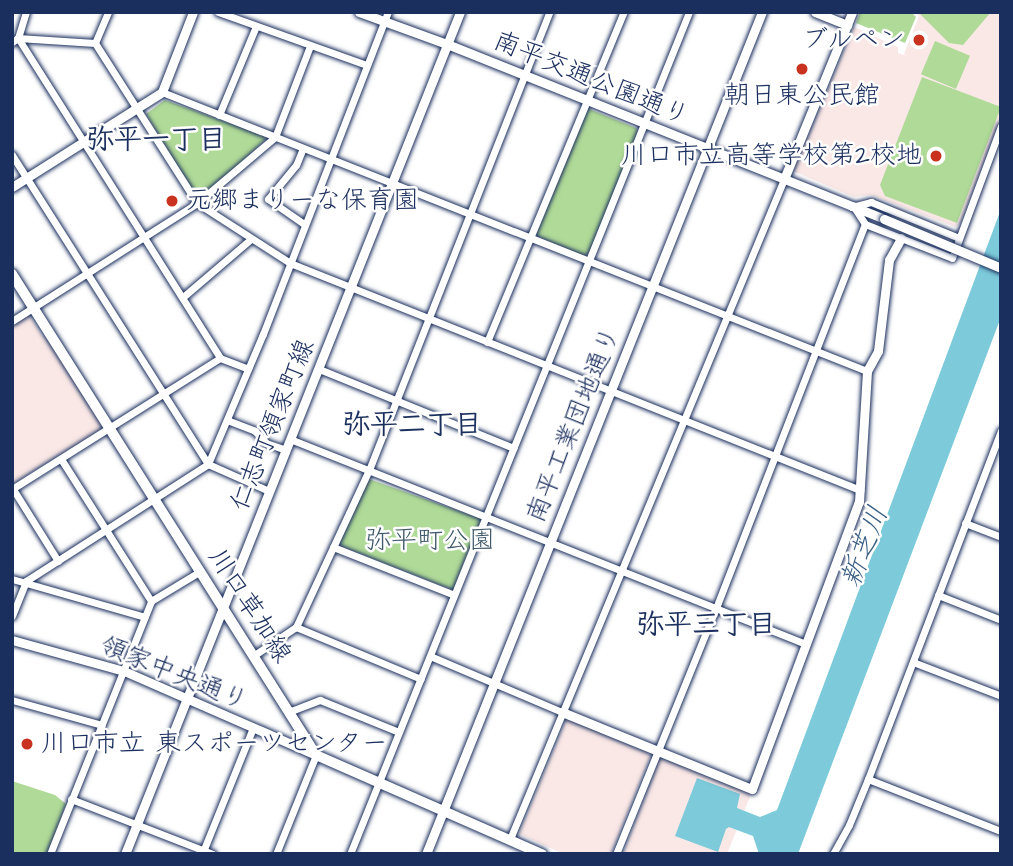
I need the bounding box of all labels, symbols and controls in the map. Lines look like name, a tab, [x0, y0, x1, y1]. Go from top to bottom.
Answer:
place label: ブルペン	[801, 24, 905, 56]
street label: 南平交通公園通り	[489, 26, 693, 132]
marker: ブルペン	[911, 32, 927, 48]
marker: 朝日東公民館	[794, 61, 810, 77]
place label: 朝日東公民館	[724, 80, 880, 112]
district label: 弥平一丁目	[86, 123, 226, 157]
place label: 川口市立高等学校第2校地	[621, 140, 922, 172]
marker: 川口市立高等学校第2校地	[928, 148, 944, 164]
place label: 元郷まりーな保育園	[186, 185, 419, 217]
marker: 元郷まりーな保育園	[164, 193, 180, 209]
street label: 南平工業団地通り	[521, 323, 627, 527]
street label: 仁志町領家町線	[224, 335, 322, 515]
district label: 弥平二丁目	[342, 408, 482, 442]
water label: 新芝川	[834, 502, 896, 592]
park label: 弥平町公園	[365, 525, 495, 557]
street label: 川口草加線	[201, 543, 297, 669]
district label: 弥平三丁目	[636, 608, 776, 642]
street label: 領家中央通り	[96, 630, 252, 718]
place label: 川口市立 東スポーツセンター	[41, 728, 389, 760]
marker: 川口市立 東スポーツセンター	[19, 736, 35, 752]

